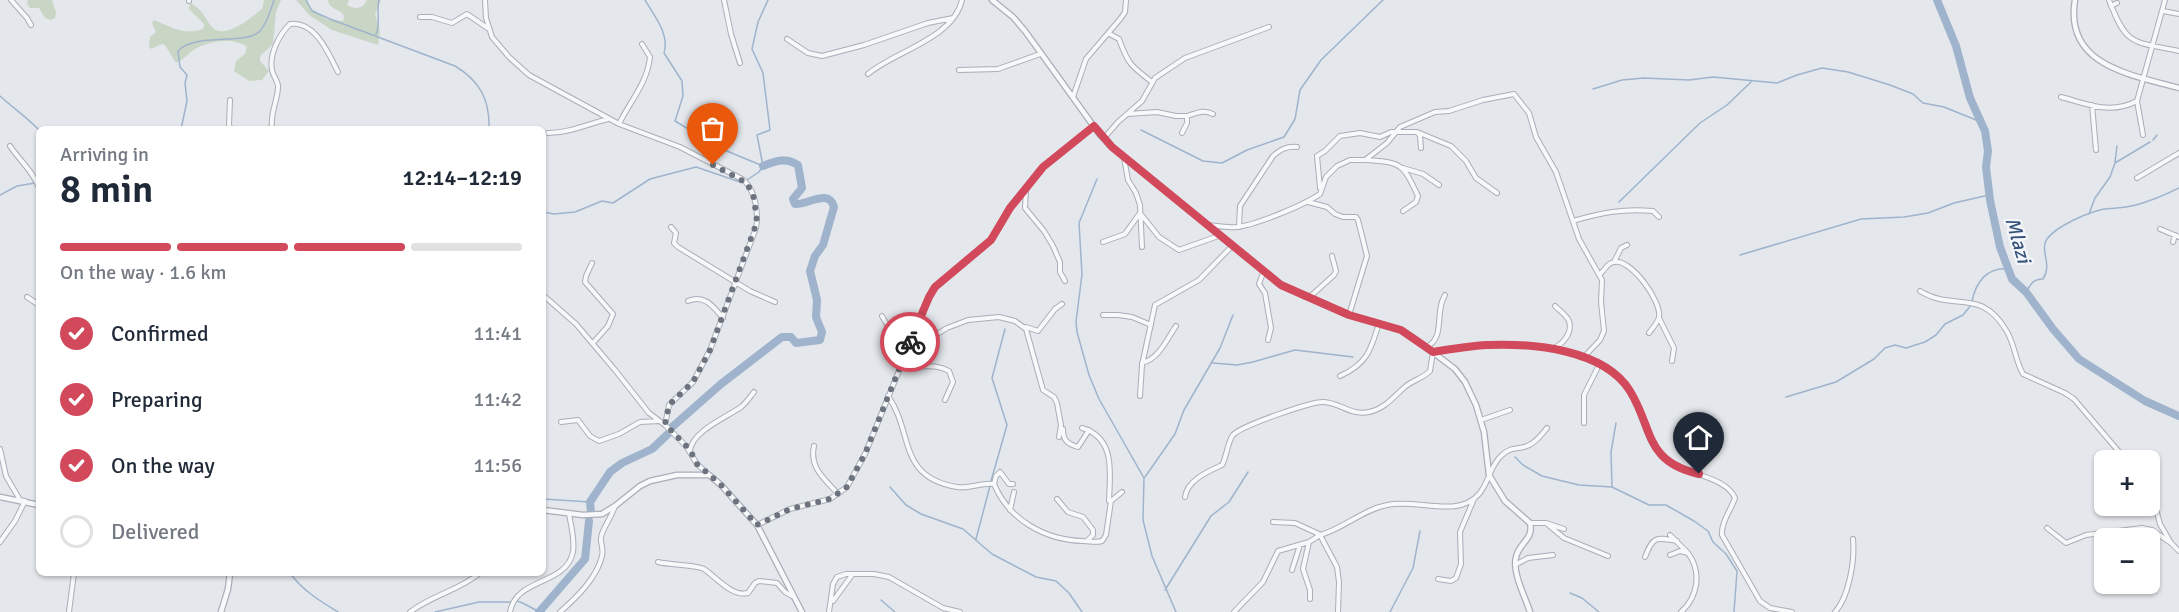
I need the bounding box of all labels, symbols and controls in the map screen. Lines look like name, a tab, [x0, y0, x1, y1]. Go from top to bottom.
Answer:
pin	[687, 103, 738, 165]
icon: bag	[696, 112, 729, 145]
text: Arriving in	[60, 142, 149, 167]
text: 12:14–12:19	[403, 164, 522, 191]
text: 8 min	[60, 165, 153, 213]
water label: Mlazi	[2000, 214, 2037, 267]
text: On the way · 1.6 km	[60, 260, 226, 285]
courier	[880, 312, 940, 372]
icon: check	[60, 317, 93, 350]
text: Confirmed	[111, 320, 209, 347]
text: 11:41	[473, 321, 522, 346]
icon: bike	[894, 326, 927, 359]
icon: check	[60, 383, 93, 416]
text: Preparing	[111, 386, 203, 413]
text: 11:42	[473, 387, 522, 412]
pin	[1673, 412, 1724, 474]
icon: home	[1682, 421, 1715, 454]
icon: check	[60, 449, 93, 482]
map controls	[2094, 450, 2160, 594]
button: +	[2094, 450, 2160, 516]
text: On the way	[111, 452, 215, 479]
text: 11:56	[473, 453, 522, 478]
text: Delivered	[111, 518, 199, 545]
button: −	[2094, 528, 2160, 594]

